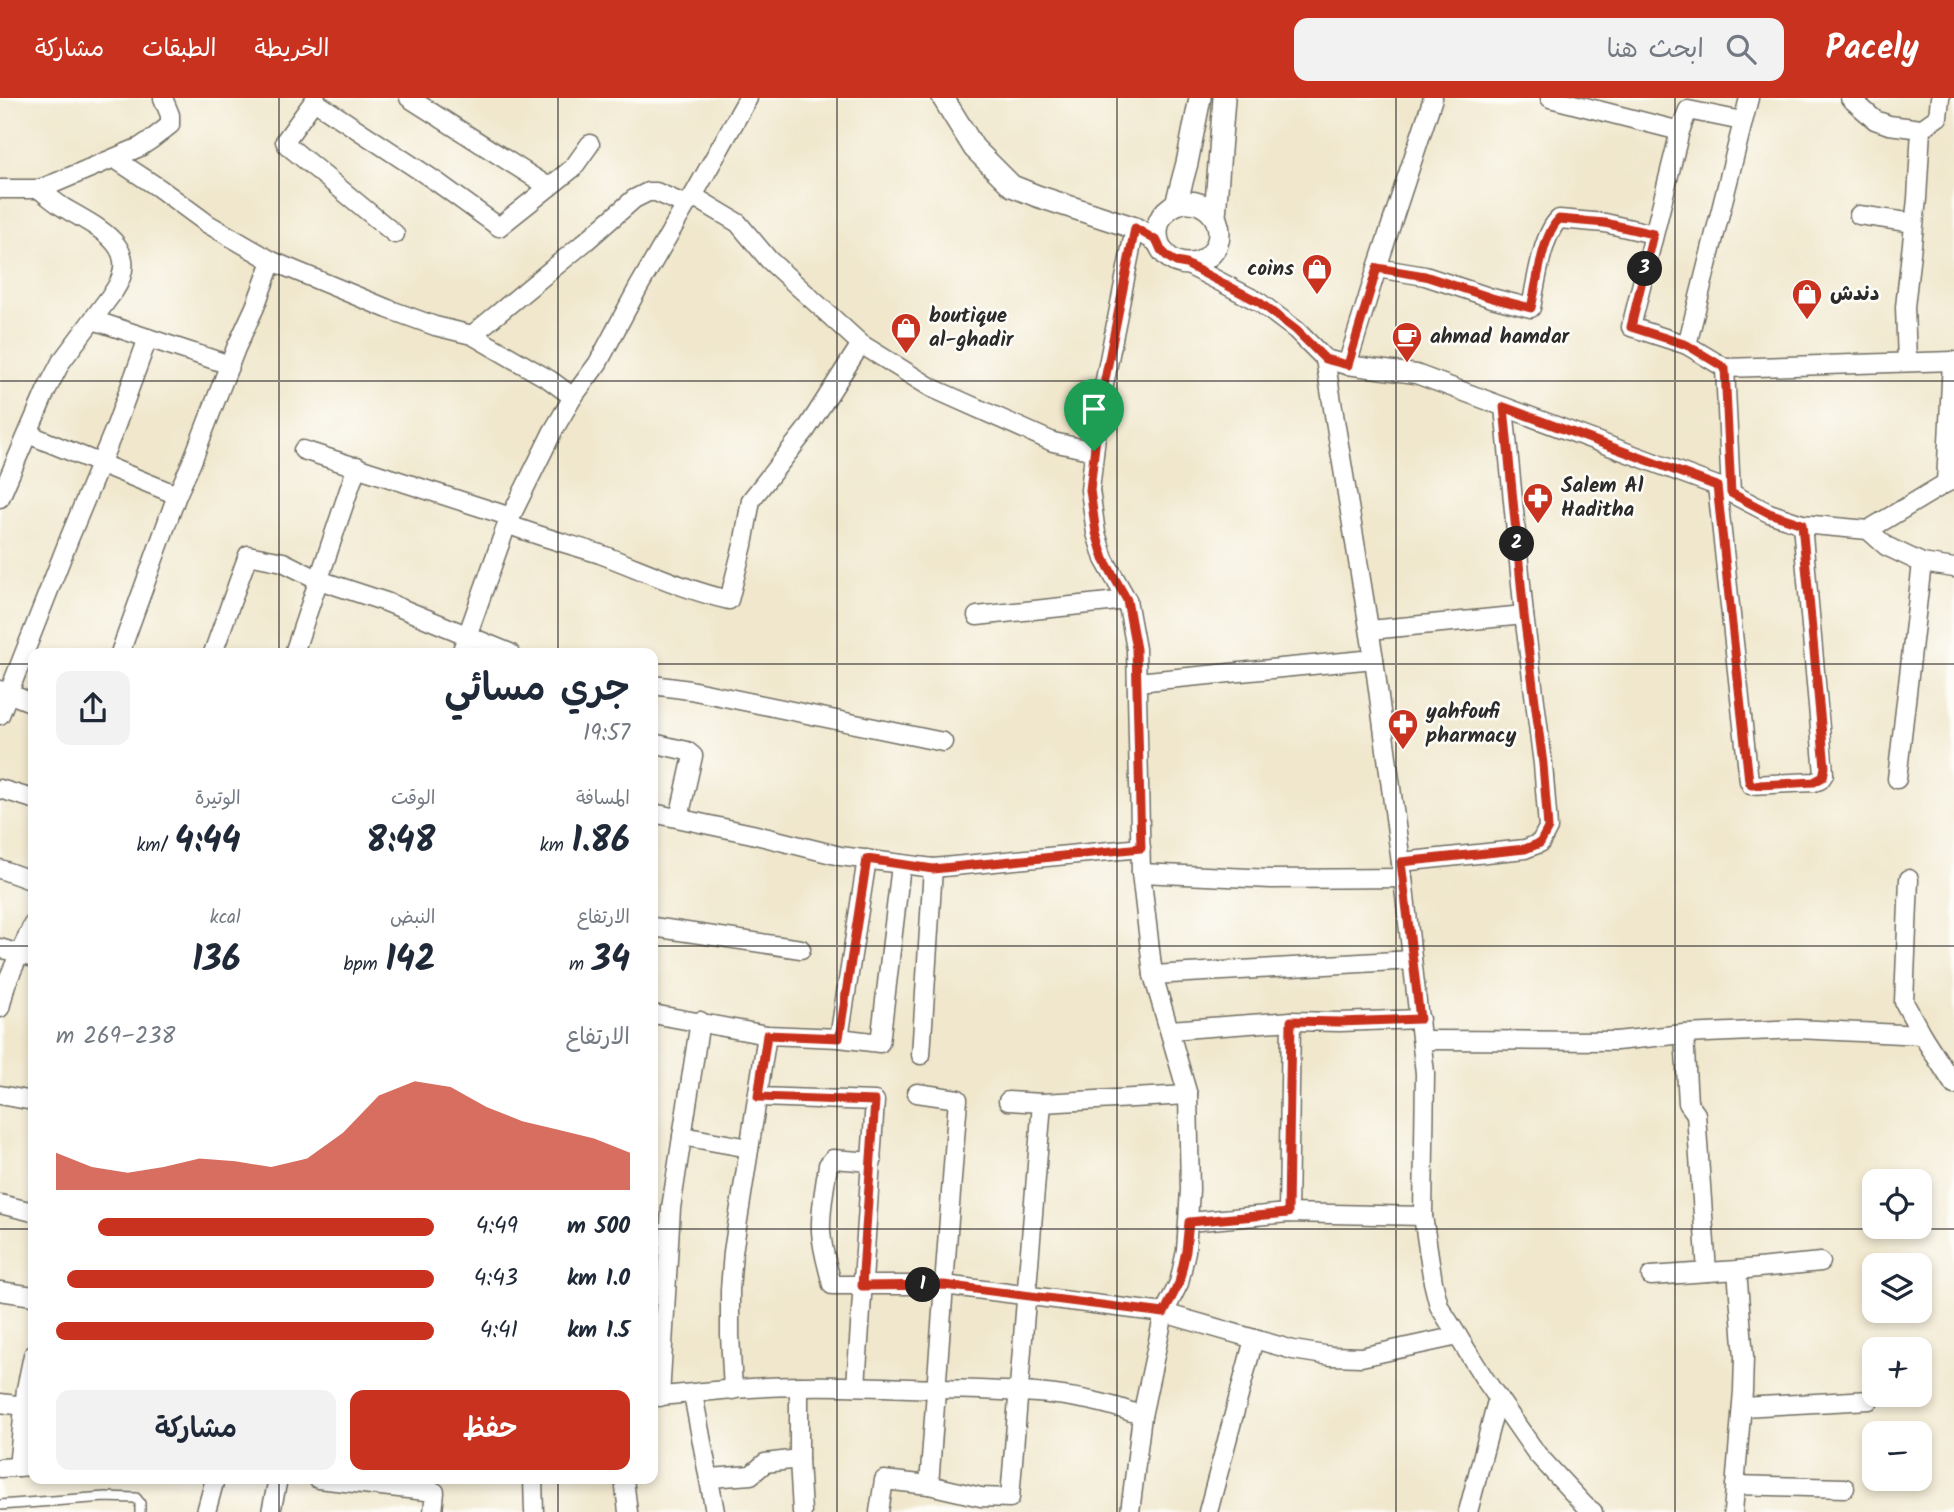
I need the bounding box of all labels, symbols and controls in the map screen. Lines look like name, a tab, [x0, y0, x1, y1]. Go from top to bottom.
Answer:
search box	[1294, 18, 1784, 81]
text: Pacely	[1826, 23, 1919, 76]
text: ابحث هنا	[1607, 29, 1704, 71]
text: مشاركة	[35, 30, 104, 69]
text: الطبقات	[142, 30, 217, 69]
text: الخريطة	[255, 30, 329, 69]
icon: search	[1722, 30, 1760, 68]
shop icon: coins	[1300, 252, 1334, 296]
pin: 3	[1628, 252, 1662, 286]
place label: coins	[1247, 253, 1294, 286]
text: 3	[1639, 253, 1650, 283]
shop icon: دندش	[1790, 277, 1824, 321]
place label: دندش	[1830, 278, 1879, 311]
place label: boutique al-ghadir	[929, 300, 1015, 357]
shop icon: boutique al-ghadir	[889, 311, 923, 355]
cafe icon: ahmad hamdar	[1390, 320, 1424, 364]
place label: ahmad hamdar	[1430, 321, 1571, 354]
pin	[1064, 379, 1124, 451]
icon: arrive	[1075, 390, 1113, 428]
place label: Salem Al Haditha	[1561, 470, 1644, 527]
pharmacy icon: Salem Al Haditha	[1521, 481, 1555, 525]
pin: 2	[1500, 526, 1534, 562]
text: 2	[1511, 528, 1522, 558]
text: جري مسائي	[444, 660, 630, 720]
button: share	[56, 671, 130, 745]
place label: yahfoufi pharmacy	[1425, 696, 1517, 753]
pharmacy icon: yahfoufi pharmacy	[1386, 707, 1420, 751]
text: 19:57	[583, 716, 630, 752]
text: الوتيرة	[195, 784, 241, 814]
text: الوقت	[391, 784, 435, 814]
text: المسافة	[576, 784, 630, 814]
text: 4:44	[175, 814, 241, 870]
text: 8:48	[366, 814, 435, 870]
text: 1.86	[572, 814, 630, 870]
text: /km	[136, 831, 175, 861]
text: km	[540, 831, 572, 861]
text: kcal	[210, 903, 241, 933]
text: النبض	[390, 903, 435, 933]
text: الارتفاع	[577, 903, 630, 933]
text: 136	[192, 933, 241, 989]
text: 142	[385, 933, 435, 989]
text: 34	[592, 933, 630, 989]
text: bpm	[343, 950, 385, 980]
text: m	[569, 950, 592, 980]
text: 238–269 m	[56, 1019, 175, 1055]
text: الارتفاع	[566, 1020, 630, 1056]
map controls	[1862, 1169, 1932, 1491]
button: locate	[1862, 1169, 1932, 1239]
text: 4:49	[476, 1209, 518, 1245]
text: 500 m	[567, 1209, 630, 1245]
button: layers	[1862, 1253, 1932, 1323]
text: 4:43	[474, 1261, 518, 1297]
text: 1.0 km	[567, 1261, 630, 1297]
pin: 1	[906, 1268, 940, 1302]
text: 1	[920, 1269, 925, 1299]
text: 4:41	[480, 1313, 518, 1349]
text: 1.5 km	[567, 1313, 630, 1349]
button: +	[1862, 1337, 1932, 1407]
button: مشاركة	[56, 1390, 336, 1470]
button: حفظ	[350, 1390, 630, 1470]
button: −	[1862, 1421, 1932, 1491]

